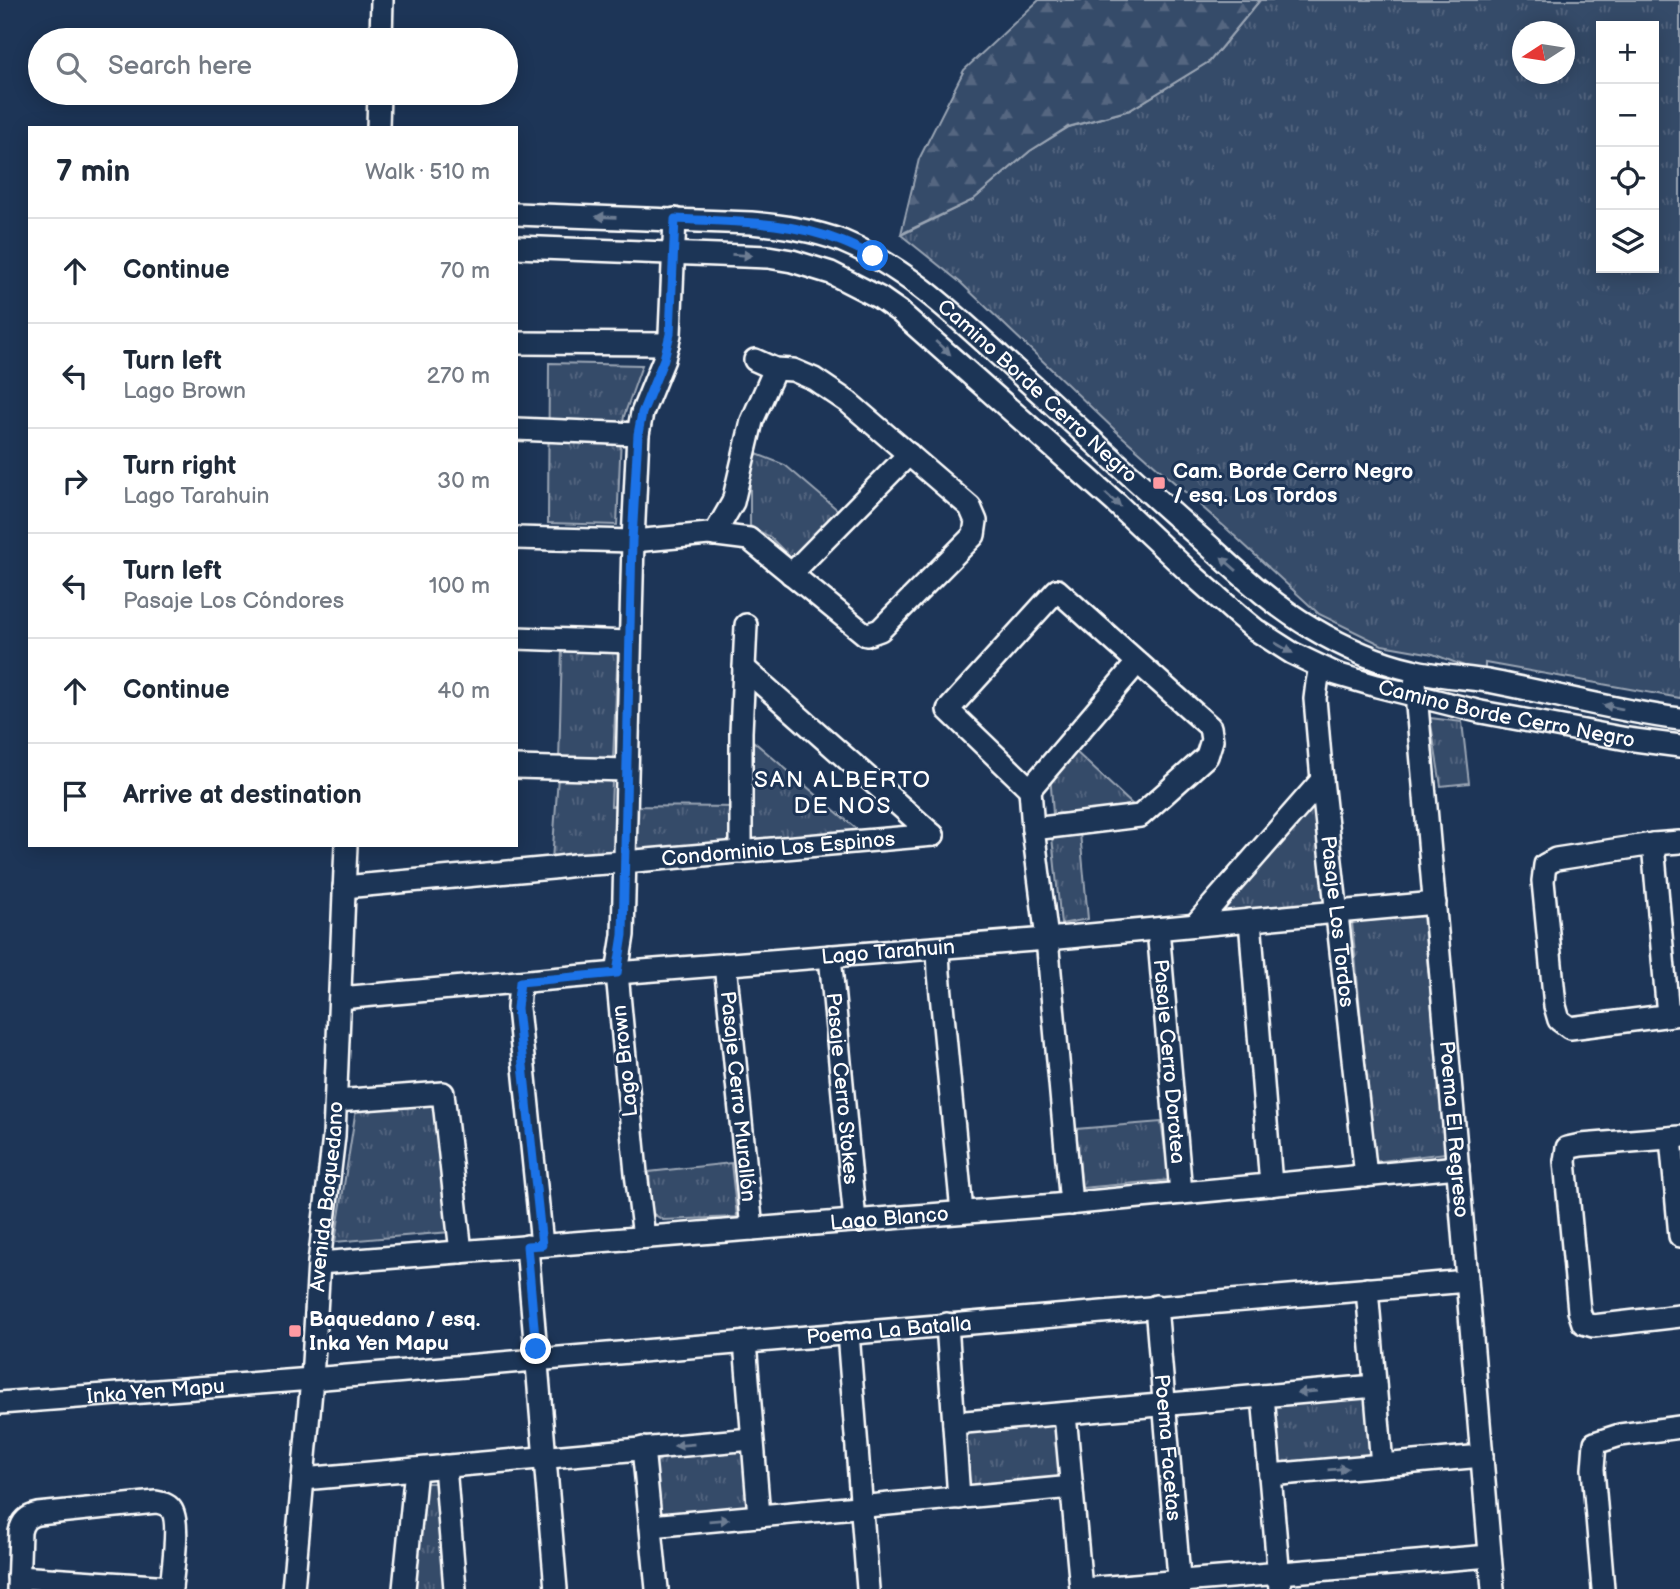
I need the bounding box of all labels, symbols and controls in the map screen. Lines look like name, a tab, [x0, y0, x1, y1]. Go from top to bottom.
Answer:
north arrow	[1512, 21, 1575, 84]
map controls	[1596, 21, 1659, 273]
button: +	[1596, 21, 1659, 84]
search box	[28, 28, 518, 105]
icon: search	[52, 48, 90, 86]
text: Search here	[108, 51, 252, 82]
button: −	[1596, 84, 1659, 147]
button: locate	[1596, 147, 1659, 210]
text: 7 min	[56, 154, 130, 190]
text: Walk · 510 m	[365, 158, 490, 186]
button: layers	[1596, 210, 1659, 273]
one-way arrow	[595, 212, 617, 223]
route start	[857, 240, 888, 271]
one-way arrow	[731, 250, 753, 261]
icon: ahead	[56, 252, 94, 290]
text: Continue	[123, 255, 230, 286]
text: 70 m	[440, 257, 490, 285]
street label: Camino Borde Cerro Negro	[933, 294, 1143, 488]
one-way arrow	[934, 340, 951, 356]
text: Turn left	[123, 346, 222, 377]
icon: left	[56, 357, 94, 395]
text: 270 m	[426, 362, 490, 390]
text: Lago Brown	[123, 377, 246, 405]
text: Turn right	[123, 451, 236, 482]
place label: Cam. Borde Cerro Negro / esq. Los Tordos	[1173, 459, 1413, 508]
icon: right	[56, 462, 94, 500]
text: 30 m	[437, 467, 490, 495]
marker: Cam. Borde Cerro Negro / esq. Los Tordos	[1151, 475, 1167, 491]
text: Lago Tarahuin	[123, 482, 270, 510]
one-way arrow	[1104, 492, 1122, 508]
text: Turn left	[123, 556, 222, 587]
one-way arrow	[1221, 557, 1238, 572]
icon: left	[56, 567, 94, 605]
text: 100 m	[429, 572, 490, 600]
text: Pasaje Los Cóndores	[123, 587, 344, 615]
one-way arrow	[1275, 642, 1294, 654]
icon: ahead	[56, 672, 94, 710]
street label: Camino Borde Cerro Negro	[1376, 674, 1636, 752]
text: Continue	[123, 675, 230, 706]
text: 40 m	[437, 677, 490, 705]
one-way arrow	[1602, 702, 1624, 713]
district label: SAN ALBERTO DE NOS	[754, 766, 932, 820]
icon: arrive	[56, 777, 94, 815]
text: Arrive at destination	[123, 780, 362, 811]
street label: Condominio Los Espinos	[660, 826, 896, 871]
street label: Pasaje Los Tordos	[1316, 834, 1360, 1009]
street label: Lago Tarahuin	[820, 934, 956, 969]
street label: Pasaje Cerro Dorotea	[1148, 958, 1191, 1165]
street label: Pasaje Cerro Murallón	[715, 990, 762, 1203]
street label: Pasaje Cerro Stokes	[821, 992, 864, 1185]
street label: Lago Brown	[607, 1004, 643, 1118]
street label: Poema El Regreso	[1434, 1040, 1474, 1219]
street label: Avenida Baquedano	[305, 1101, 348, 1292]
street label: Lago Blanco	[829, 1201, 950, 1235]
place label: Baquedano / esq. Inka Yen Mapu	[309, 1307, 480, 1356]
street label: Poema La Batalla	[805, 1311, 973, 1350]
marker: Baquedano / esq. Inka Yen Mapu	[287, 1323, 303, 1339]
route end	[520, 1333, 551, 1364]
street label: Inka Yen Mapu	[85, 1373, 226, 1409]
street label: Poema Facetas	[1149, 1373, 1187, 1522]
one-way arrow	[1296, 1387, 1318, 1398]
one-way arrow	[673, 1440, 695, 1451]
one-way arrow	[1327, 1463, 1349, 1474]
one-way arrow	[708, 1514, 730, 1525]

